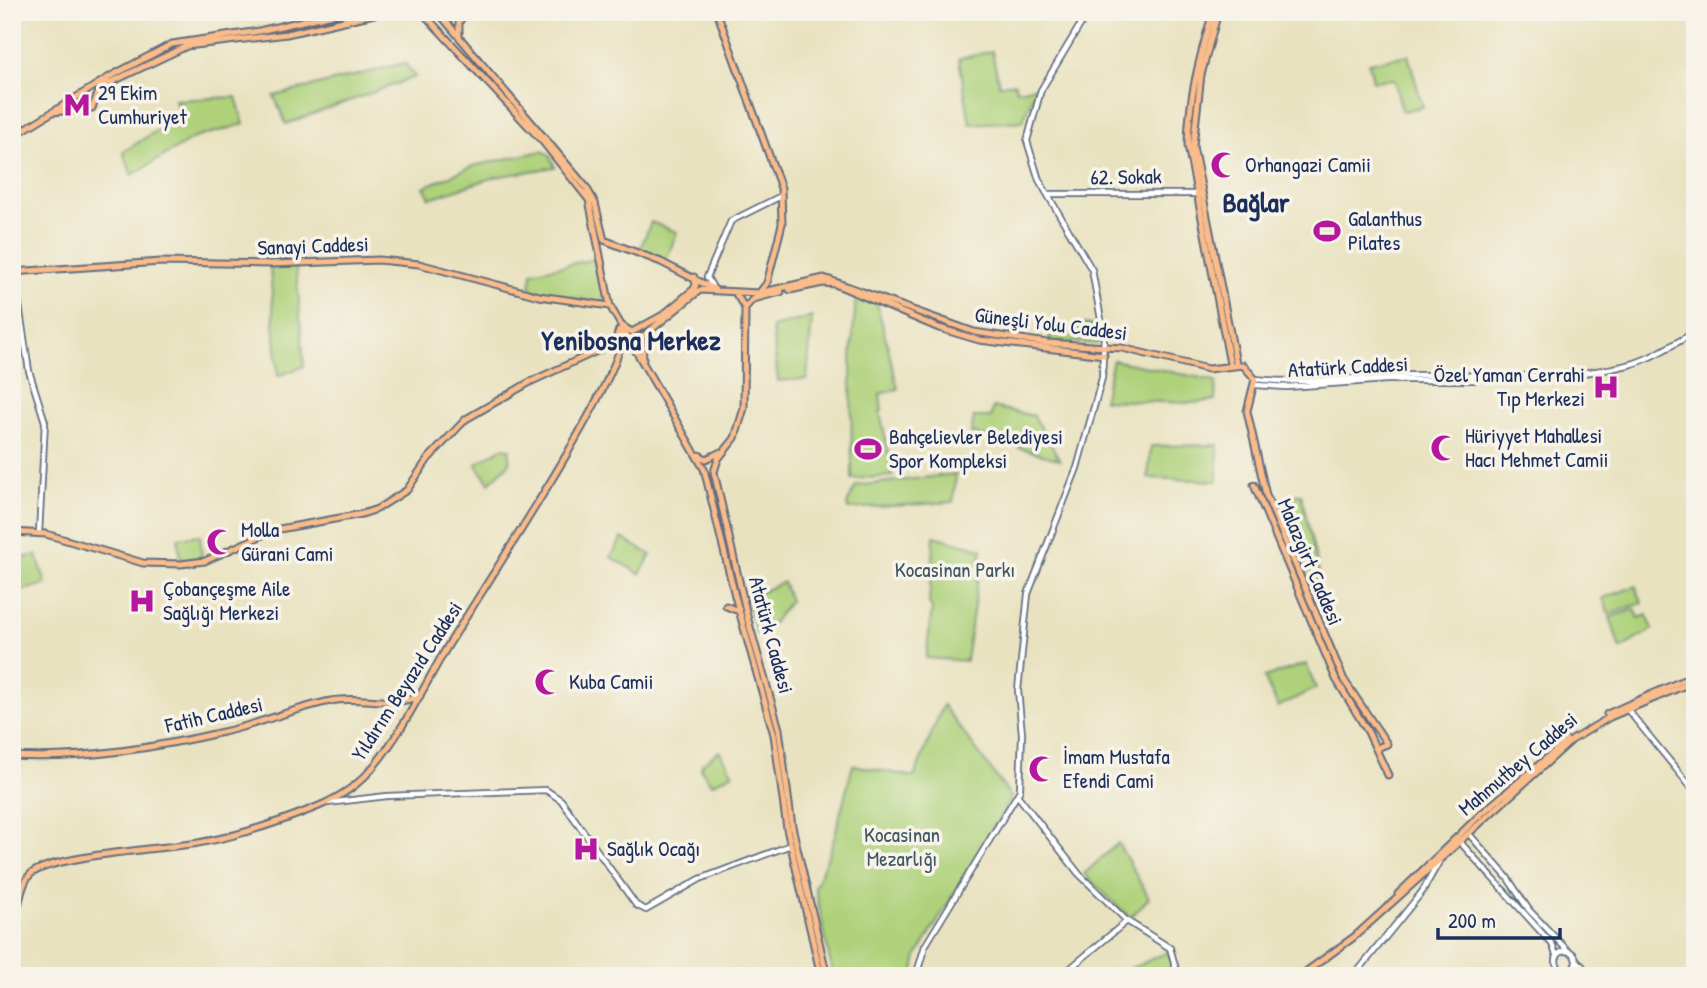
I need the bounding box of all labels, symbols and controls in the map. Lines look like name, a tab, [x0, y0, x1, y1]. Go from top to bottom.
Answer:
place label: 29 Ekim Cumhuriyet	[98, 78, 187, 131]
metro station icon: 29 Ekim Cumhuriyet	[62, 90, 92, 120]
mosque icon: Orhangazi Camii	[1209, 150, 1239, 180]
place label: Orhangazi Camii	[1245, 150, 1371, 179]
street label: 62. Sokak	[1090, 161, 1162, 192]
district label: Bağlar	[1223, 183, 1290, 222]
place label: Galanthus Pilates	[1348, 204, 1422, 257]
sports icon: Galanthus Pilates	[1312, 216, 1342, 246]
street label: Sanayi Caddesi	[257, 229, 369, 262]
street label: Güneşli Yolu Caddesi	[973, 300, 1129, 347]
district label: Yenibosna Merkez	[541, 321, 721, 359]
street label: Atatürk Caddesi	[1287, 349, 1409, 384]
place label: Özel Yaman Cerrahi Tıp Merkezi	[1433, 360, 1585, 413]
hospital icon: Özel Yaman Cerrahi Tıp Merkezi	[1591, 372, 1621, 402]
place label: Hüriyyet Mahallesi Hacı Mehmet Camii	[1465, 421, 1609, 474]
place label: Bahçelievler Belediyesi Spor Kompleksi	[889, 422, 1063, 475]
mosque icon: Hüriyyet Mahallesi Hacı Mehmet Camii	[1429, 433, 1459, 463]
sports icon: Bahçelievler Belediyesi Spor Kompleksi	[853, 434, 883, 464]
street label: Malazgirt Caddesi	[1271, 494, 1350, 630]
place label: Molla Gürani Cami	[241, 515, 334, 568]
mosque icon: Molla Gürani Cami	[205, 527, 235, 557]
park label: Kocasinan Parkı	[895, 555, 1015, 584]
street label: Atatürk Caddesi	[742, 573, 801, 697]
place label: Çobançeşme Aile Sağlığı Merkezi	[163, 574, 290, 627]
hospital icon: Çobançeşme Aile Sağlığı Merkezi	[127, 586, 157, 616]
street label: Yıldırım Beyazıd Caddesi	[344, 595, 469, 766]
mosque icon: Kuba Camii	[533, 667, 563, 697]
place label: Kuba Camii	[569, 667, 654, 696]
street label: Fatih Caddesi	[161, 689, 265, 740]
street label: Mahmutbey Caddesi	[1452, 705, 1583, 822]
place label: İmam Mustafa Efendi Cami	[1063, 742, 1170, 795]
mosque icon: İmam Mustafa Efendi Cami	[1027, 754, 1057, 784]
park label: Kocasinan Mezarlığı	[864, 820, 940, 873]
hospital icon: Sağlık Ocağı	[571, 834, 601, 864]
place label: Sağlık Ocağı	[607, 834, 700, 863]
scale bar	[1438, 897, 1560, 941]
text: 200 m	[1448, 906, 1496, 935]

